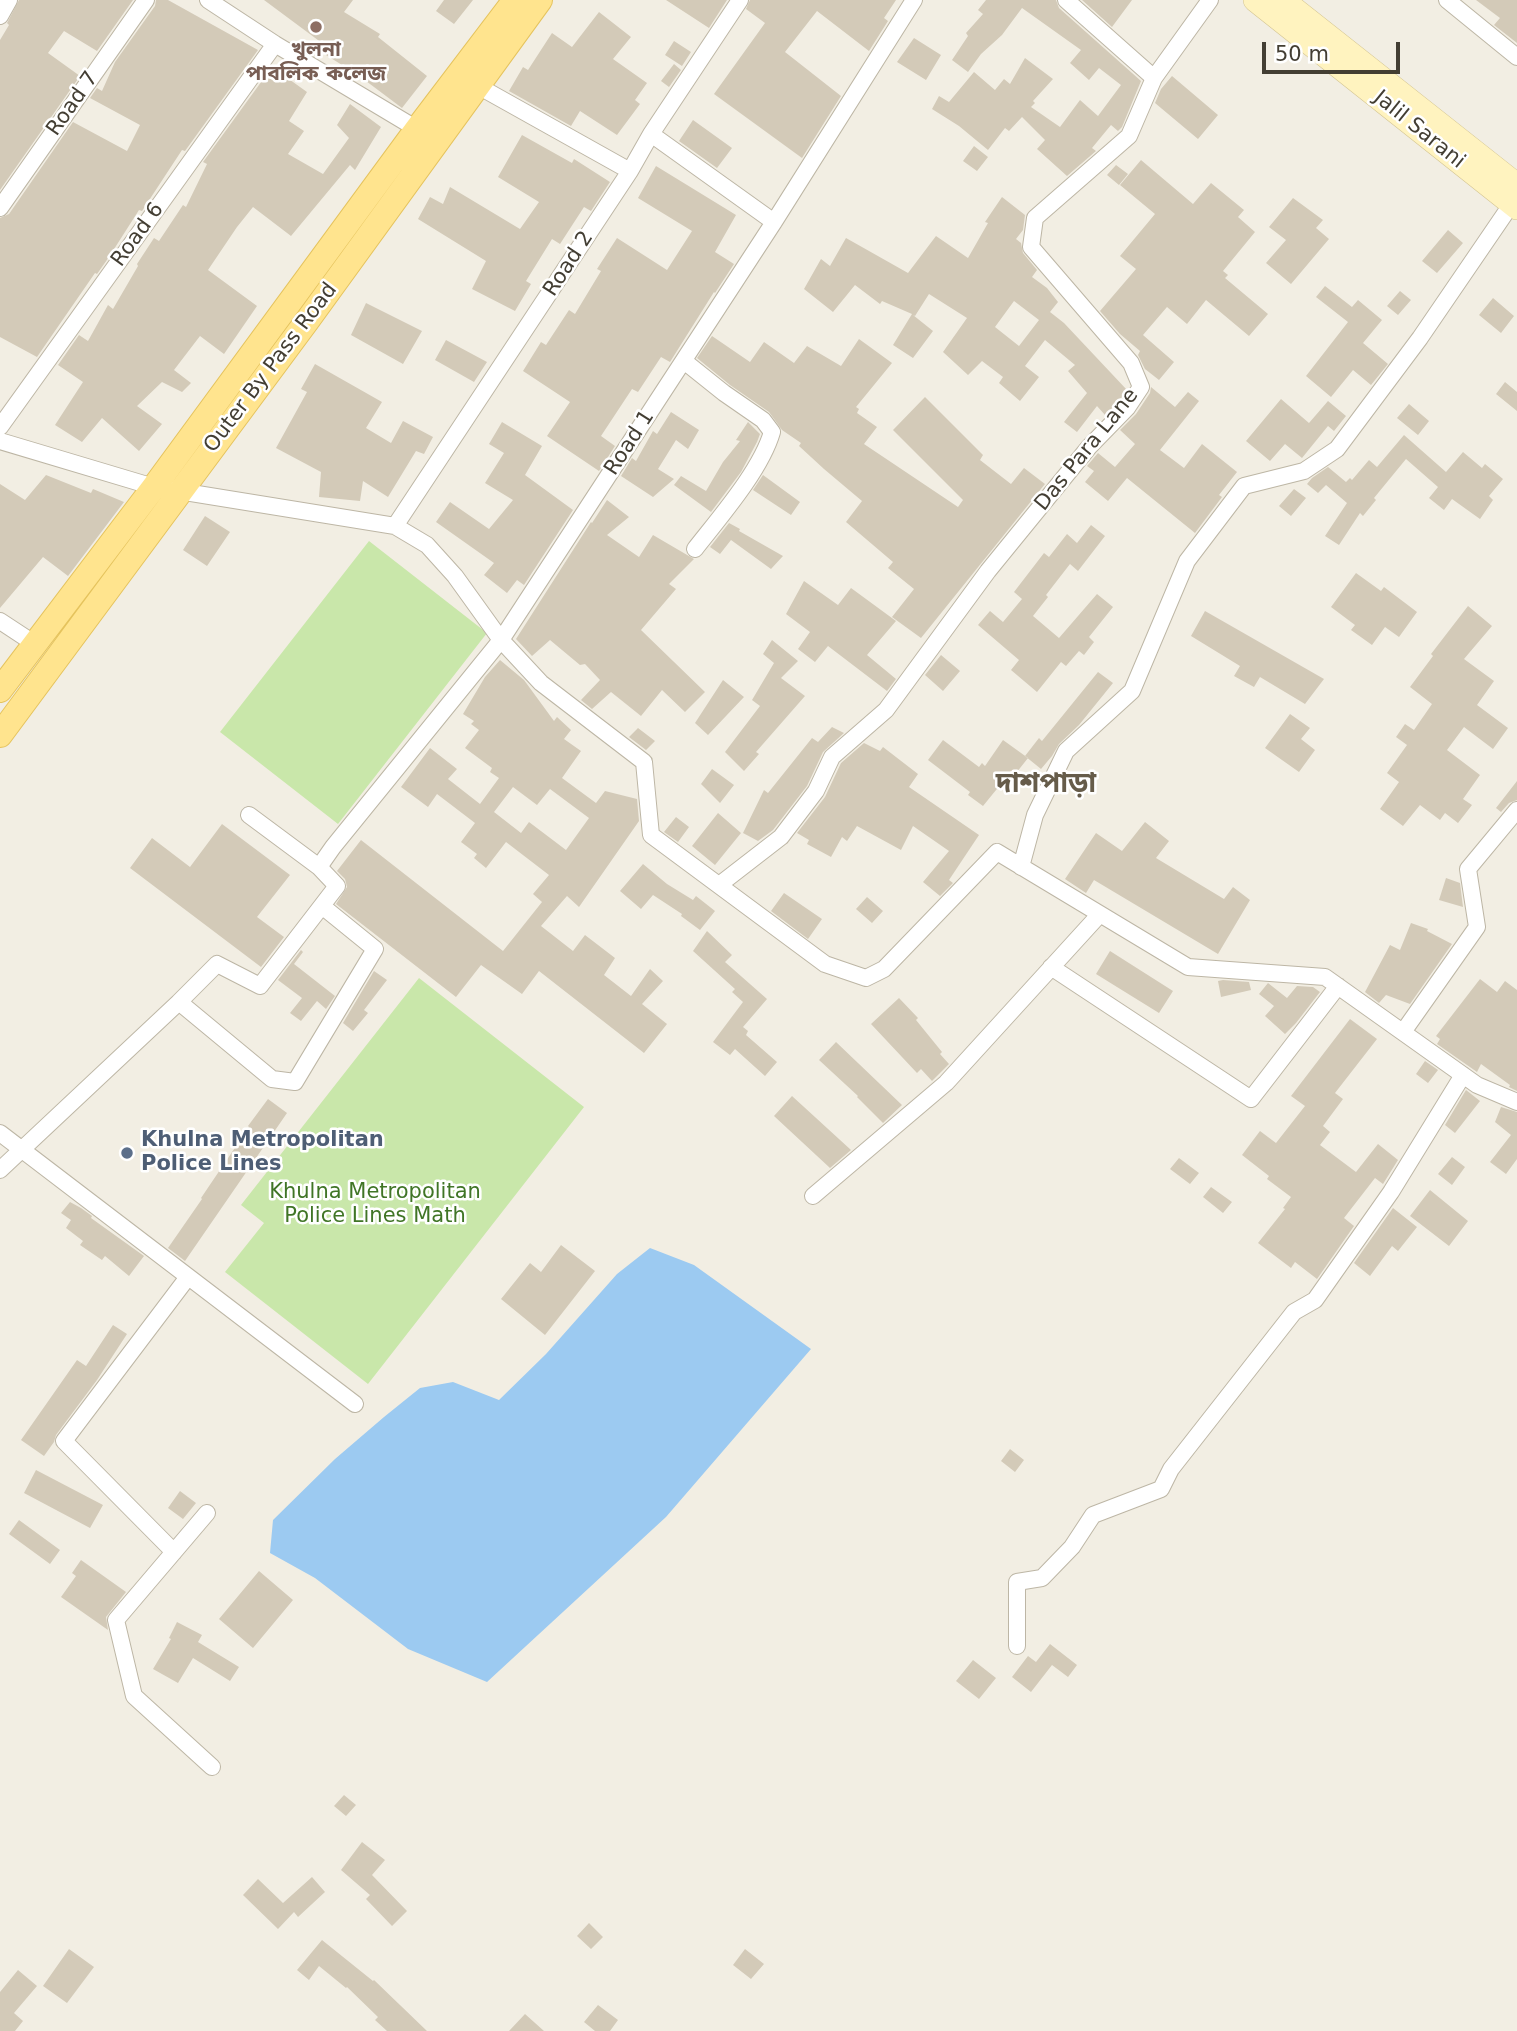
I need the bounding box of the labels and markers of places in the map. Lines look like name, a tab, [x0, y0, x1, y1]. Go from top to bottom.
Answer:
marker: খুলনা পাবলিক কলেজ	[308, 19, 324, 35]
place label: খুলনা পাবলিক কলেজ	[246, 38, 386, 88]
place label: Khulna Metropolitan Police Lines	[141, 1128, 384, 1178]
marker: Khulna Metropolitan Police Lines	[119, 1145, 135, 1161]

